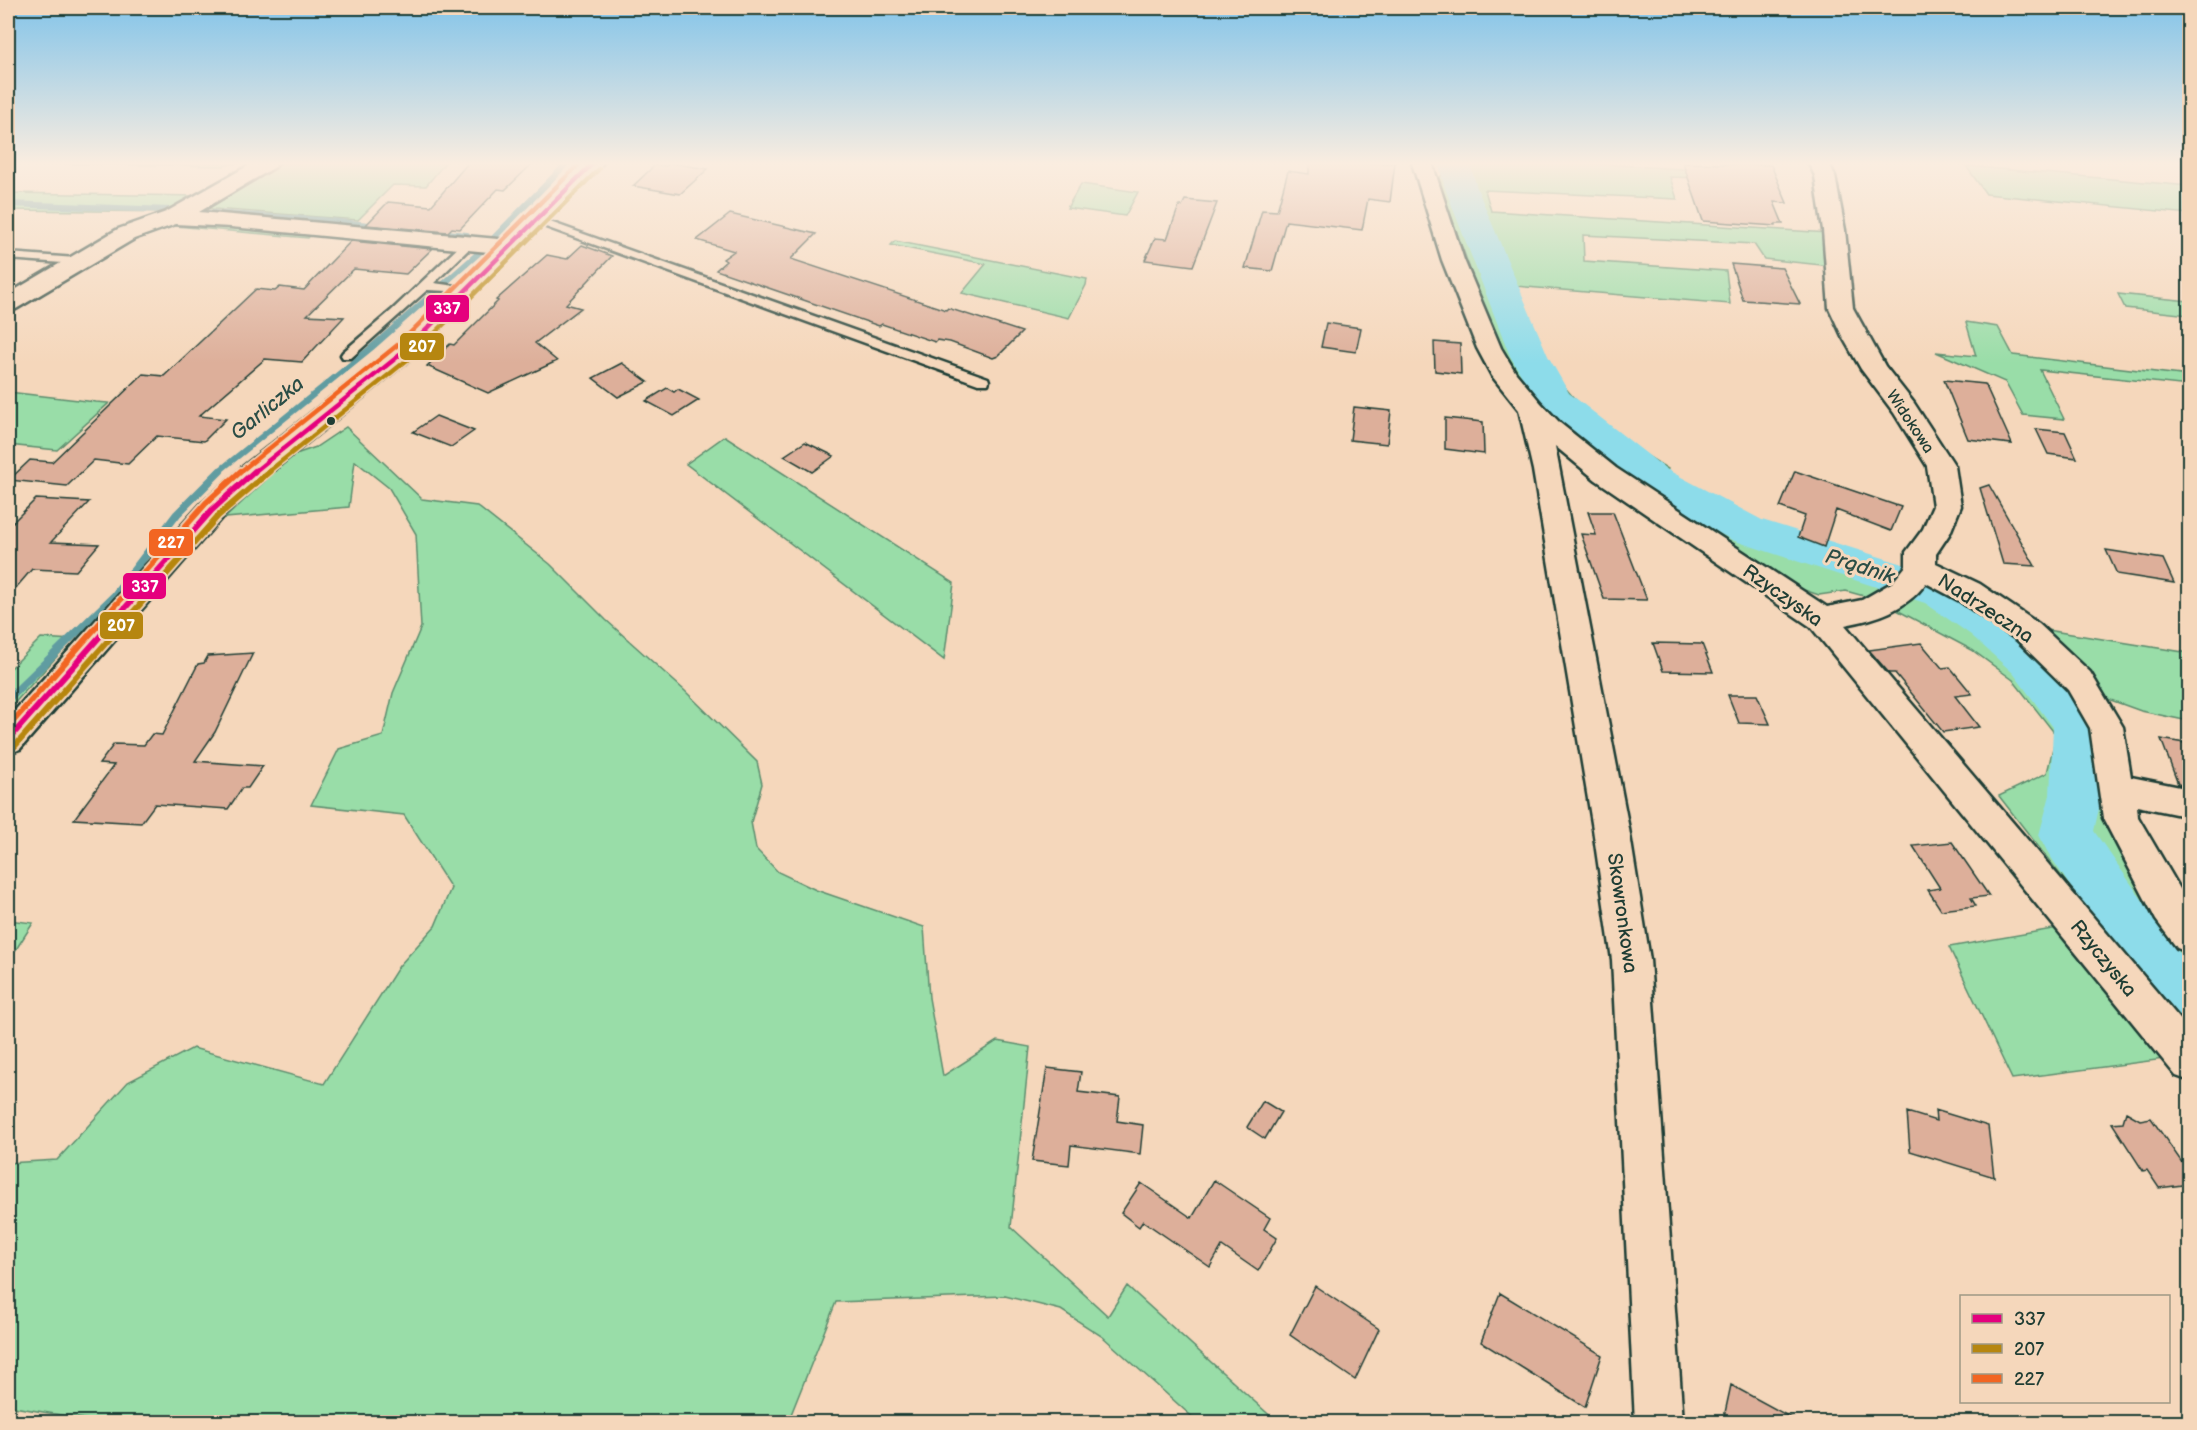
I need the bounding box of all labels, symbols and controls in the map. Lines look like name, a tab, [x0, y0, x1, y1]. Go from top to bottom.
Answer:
line badge: 337	[425, 294, 470, 323]
text: 337	[433, 300, 461, 319]
line badge: 207	[399, 332, 445, 361]
text: 207	[408, 338, 436, 357]
water label: Garliczka	[226, 371, 309, 446]
street label: Widokowa	[1882, 387, 1938, 457]
unlabelled marker	[325, 415, 337, 427]
line badge: 227	[148, 528, 194, 557]
text: 227	[157, 534, 185, 553]
water label: Prądnik	[1822, 544, 1898, 590]
street label: Rzyczyska	[1738, 560, 1827, 632]
street label: Nadrzeczna	[1933, 569, 2038, 649]
line badge: 337	[122, 572, 167, 600]
text: 337	[131, 578, 159, 597]
line badge: 207	[99, 611, 144, 640]
text: 207	[107, 617, 135, 636]
street label: Skowronkowa	[1602, 852, 1642, 975]
street label: Rzyczyska	[2065, 915, 2141, 1002]
legend	[1960, 1295, 2170, 1403]
text: 337	[2014, 1309, 2045, 1330]
text: 207	[2014, 1339, 2044, 1360]
text: 227	[2014, 1369, 2044, 1390]

